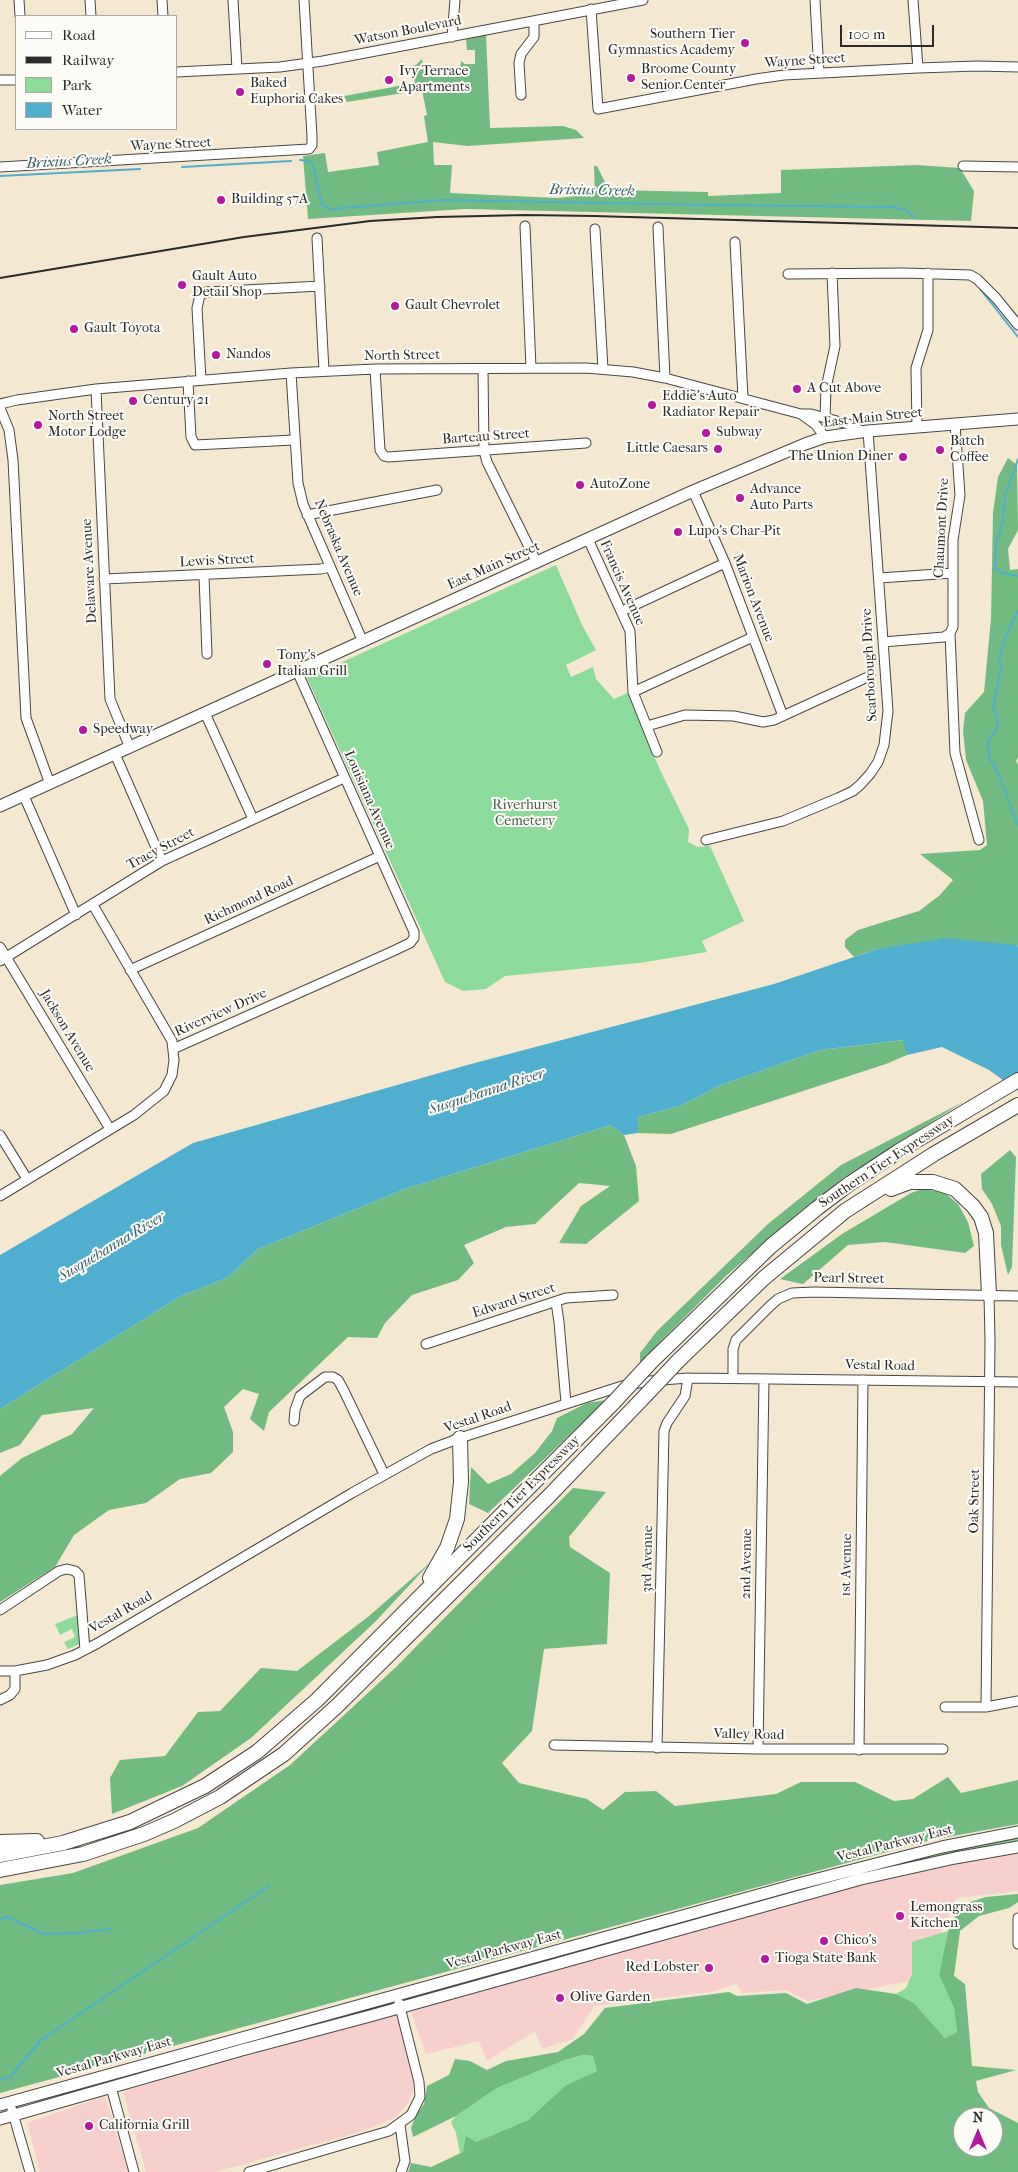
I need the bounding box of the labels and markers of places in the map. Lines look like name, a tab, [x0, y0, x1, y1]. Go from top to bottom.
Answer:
place label: Southern Tier Gymnastics Academy	[608, 27, 735, 59]
marker: Southern Tier Gymnastics Academy	[739, 37, 751, 49]
place label: Broome County Senior Center	[641, 62, 736, 94]
place label: Ivy Terrace Apartments	[399, 64, 470, 96]
marker: Broome County Senior Center	[625, 72, 637, 84]
marker: Ivy Terrace Apartments	[383, 74, 395, 86]
place label: Baked Euphoria Cakes	[250, 76, 343, 108]
marker: Baked Euphoria Cakes	[234, 86, 246, 98]
place label: Building 57A	[231, 192, 308, 208]
marker: Building 57A	[215, 194, 227, 206]
place label: Gault Auto Detail Shop	[192, 269, 262, 302]
marker: Gault Auto Detail Shop	[176, 279, 188, 291]
place label: Gault Chevrolet	[405, 298, 501, 314]
marker: Gault Chevrolet	[389, 300, 401, 312]
place label: Gault Toyota	[84, 321, 161, 337]
marker: Gault Toyota	[68, 323, 80, 335]
place label: Nandos	[226, 347, 271, 363]
marker: Nandos	[210, 349, 222, 361]
place label: A Cut Above	[807, 381, 881, 397]
marker: A Cut Above	[791, 383, 803, 395]
place label: Eddie's Auto Radiator Repair	[662, 389, 759, 422]
place label: Century 21	[143, 393, 209, 409]
marker: Century 21	[127, 395, 139, 407]
marker: Eddie's Auto Radiator Repair	[646, 399, 658, 411]
place label: North Street Motor Lodge	[48, 409, 126, 442]
marker: North Street Motor Lodge	[32, 419, 44, 431]
place label: Subway	[716, 425, 762, 441]
marker: Subway	[700, 427, 712, 439]
place label: Batch Coffee	[950, 434, 989, 467]
place label: Little Caesars	[626, 441, 708, 457]
marker: Little Caesars	[712, 443, 724, 455]
marker: Batch Coffee	[934, 444, 946, 456]
place label: The Union Diner	[789, 449, 893, 465]
marker: The Union Diner	[897, 451, 909, 463]
place label: AutoZone	[590, 477, 650, 493]
marker: AutoZone	[574, 479, 586, 491]
place label: Advance Auto Parts	[750, 482, 813, 514]
marker: Advance Auto Parts	[734, 492, 746, 504]
place label: Lupo's Char-Pit	[688, 524, 781, 540]
marker: Lupo's Char-Pit	[672, 526, 684, 538]
place label: Tony’s Italian Grill	[277, 648, 347, 680]
marker: Tony’s Italian Grill	[261, 658, 273, 670]
place label: Speedway	[93, 722, 153, 738]
marker: Speedway	[77, 724, 89, 736]
place label: Lemongrass Kitchen	[910, 1900, 982, 1932]
marker: Lemongrass Kitchen	[894, 1910, 906, 1922]
place label: Chico's	[834, 1933, 877, 1949]
marker: Chico's	[818, 1935, 830, 1947]
place label: Tioga State Bank	[775, 1951, 877, 1967]
marker: Tioga State Bank	[759, 1953, 771, 1965]
place label: Red Lobster	[626, 1960, 699, 1976]
marker: Red Lobster	[703, 1962, 715, 1974]
place label: Olive Garden	[570, 1990, 650, 2006]
marker: Olive Garden	[554, 1992, 566, 2004]
place label: California Grill	[99, 2118, 190, 2134]
marker: California Grill	[83, 2120, 95, 2132]

